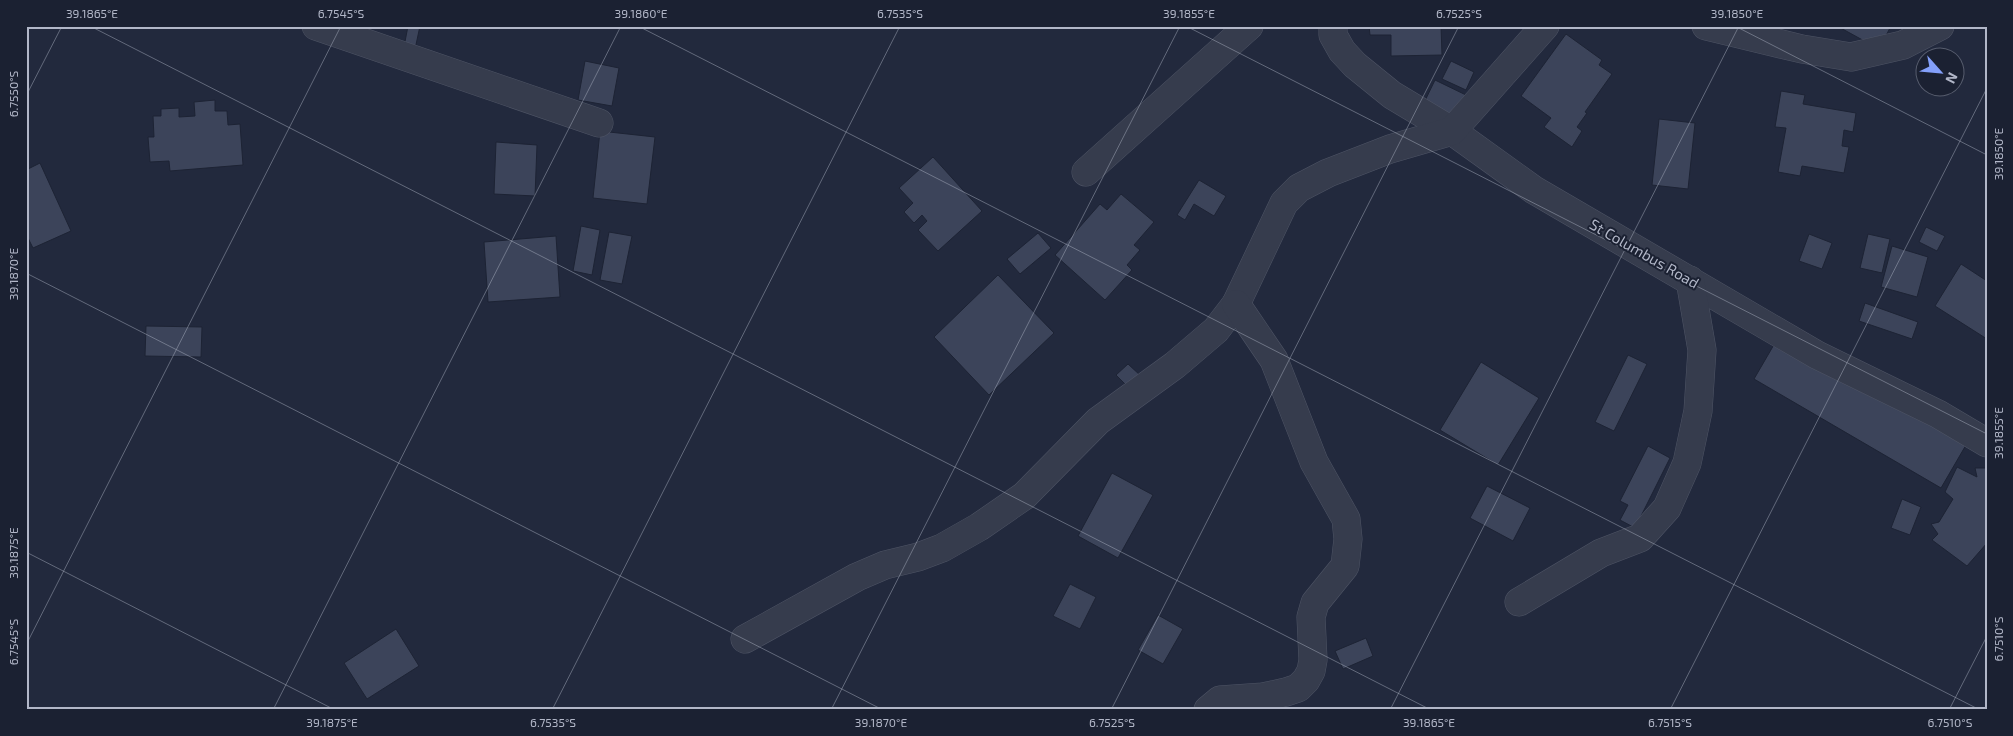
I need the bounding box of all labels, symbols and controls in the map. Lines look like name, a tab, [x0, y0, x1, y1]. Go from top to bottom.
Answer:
text: 39.1865°E	[66, 6, 118, 20]
text: 6.7545°S	[318, 6, 365, 20]
text: 39.1860°E	[614, 6, 668, 20]
text: 6.7535°S	[877, 6, 923, 20]
text: 39.1855°E	[1163, 6, 1215, 20]
text: 6.7525°S	[1436, 6, 1482, 20]
text: 39.1850°E	[1711, 6, 1764, 20]
north arrow	[1916, 48, 1966, 98]
text: 6.7550°S	[6, 70, 20, 117]
text: N	[1942, 70, 1962, 86]
text: 39.1850°E	[1991, 127, 2005, 180]
street label: St Columbus Road	[1587, 215, 1702, 292]
text: 39.1870°E	[6, 248, 20, 300]
text: 39.1855°E	[1991, 407, 2005, 459]
text: 39.1875°E	[6, 527, 20, 579]
text: 6.7510°S	[1991, 616, 2005, 661]
text: 6.7545°S	[6, 618, 20, 665]
text: 39.1875°E	[306, 715, 358, 729]
text: 6.7535°S	[530, 715, 576, 729]
text: 39.1870°E	[855, 715, 907, 729]
text: 6.7525°S	[1089, 715, 1135, 729]
text: 39.1865°E	[1403, 715, 1455, 729]
text: 6.7515°S	[1648, 715, 1692, 729]
text: 6.7510°S	[1928, 715, 1973, 729]

